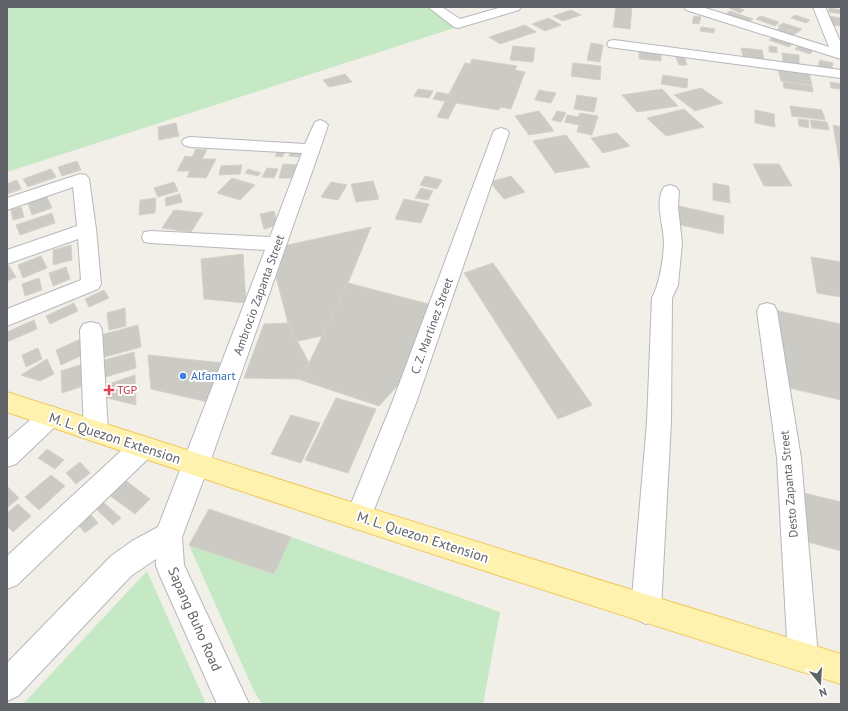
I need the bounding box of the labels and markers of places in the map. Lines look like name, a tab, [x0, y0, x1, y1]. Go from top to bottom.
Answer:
place label: Alfamart	[191, 368, 236, 383]
marker: Alfamart	[178, 371, 188, 381]
place label: TGP	[117, 382, 137, 397]
marker: TGP	[104, 385, 114, 395]

